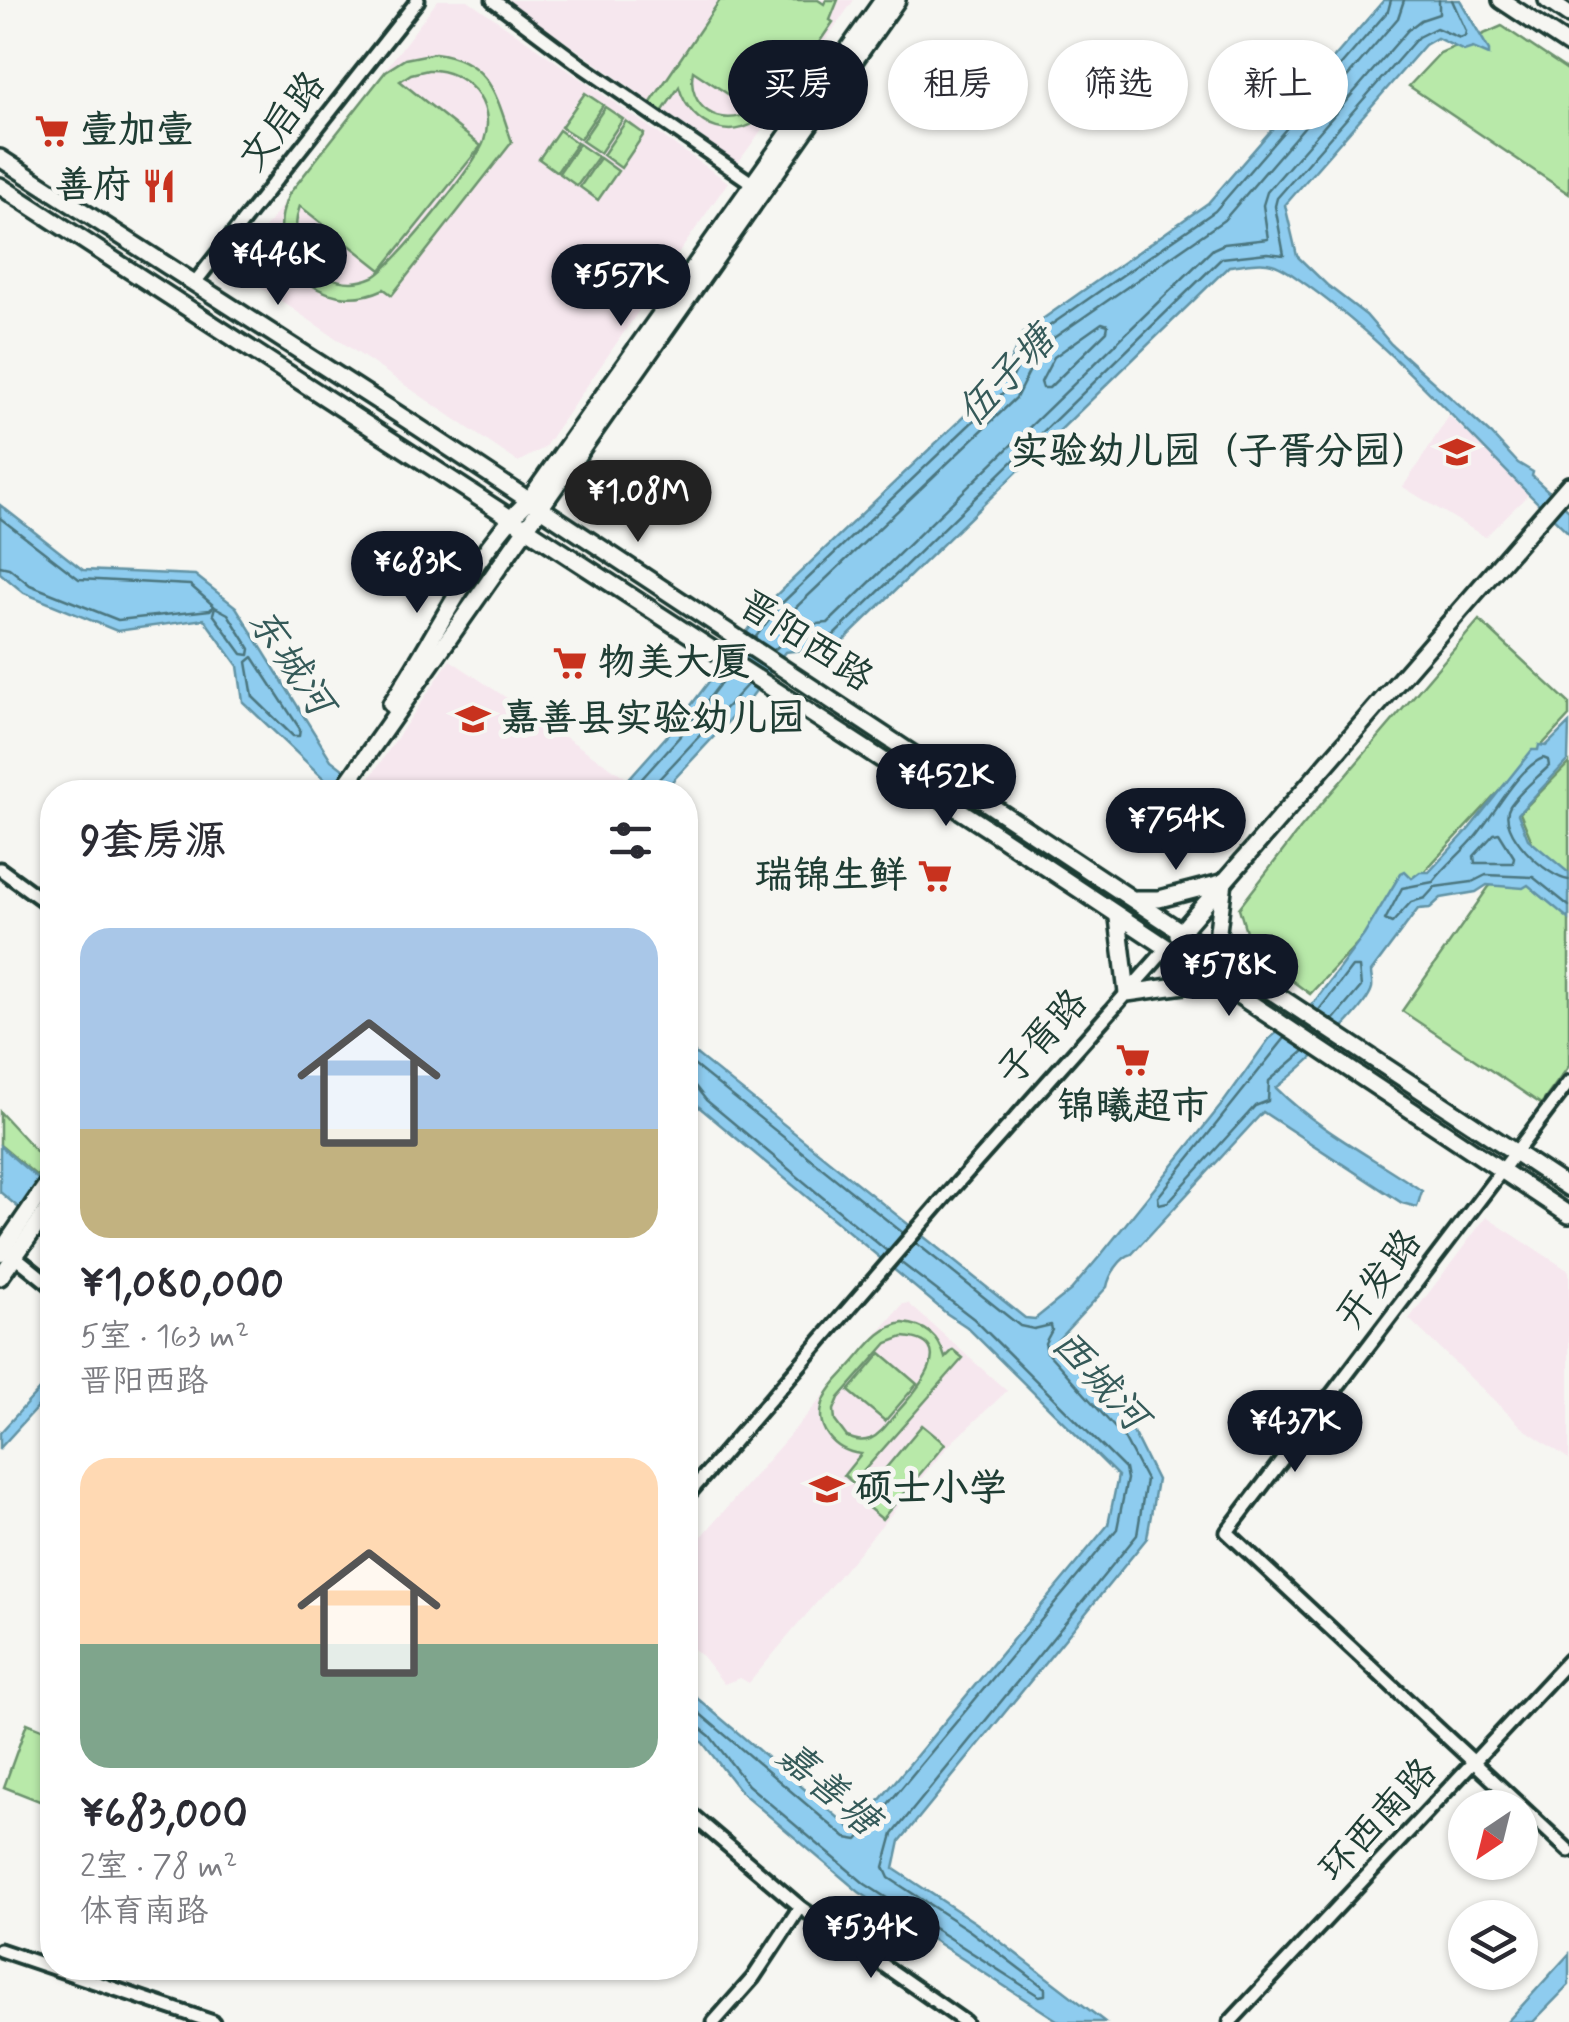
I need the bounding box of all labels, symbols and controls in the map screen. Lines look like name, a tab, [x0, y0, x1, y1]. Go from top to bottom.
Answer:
chip: 买房	[728, 40, 868, 130]
chip: 租房	[888, 40, 1028, 130]
chip: 筛选	[1048, 40, 1188, 130]
chip: 新上	[1208, 40, 1348, 130]
street label: 文启路	[229, 62, 337, 182]
place label: 壹加壹	[80, 107, 194, 156]
supermarket icon: 壹加壹	[33, 112, 71, 150]
place label: 善府	[55, 162, 131, 211]
restaurant icon: 善府	[140, 167, 178, 205]
pin: ¥446K	[208, 223, 348, 308]
text: ¥446K	[231, 234, 325, 276]
pin: ¥557K	[551, 244, 691, 329]
text: ¥557K	[573, 255, 669, 297]
water label: 伍子塘	[947, 313, 1070, 438]
place label: 实验幼儿园（子胥分园）	[1011, 428, 1429, 477]
school or university icon: 实验幼儿园（子胥分园）	[1438, 433, 1476, 471]
pin: ¥1.08M	[557, 460, 719, 545]
text: ¥1.08M	[587, 471, 689, 513]
pin: ¥683K	[347, 531, 487, 616]
text: ¥683K	[373, 542, 461, 584]
street label: 晋阳西路	[728, 580, 882, 704]
water label: 东城河	[235, 598, 348, 731]
place label: 物美大厦	[598, 639, 750, 688]
supermarket icon: 物美大厦	[551, 644, 589, 682]
place label: 嘉善县实验幼儿园	[501, 695, 805, 744]
school or university icon: 嘉善县实验幼儿园	[454, 700, 492, 738]
pin: ¥452K	[876, 744, 1016, 829]
text: ¥452K	[898, 755, 994, 797]
pin: ¥754K	[1106, 788, 1246, 873]
text: ¥754K	[1128, 799, 1224, 841]
icon: filters	[603, 813, 658, 868]
text: 9套房源	[80, 815, 227, 870]
place label: 瑞锦生鲜	[755, 852, 907, 901]
supermarket icon: 瑞锦生鲜	[916, 857, 954, 895]
pin: ¥578K	[1159, 934, 1299, 1019]
text: ¥578K	[1182, 945, 1276, 987]
street label: 子胥路	[987, 979, 1099, 1097]
icon: home	[279, 993, 459, 1173]
supermarket icon: 锦曦超市	[1114, 1041, 1152, 1079]
place label: 锦曦超市	[1057, 1083, 1209, 1132]
street label: 开发路	[1326, 1220, 1434, 1340]
text: ¥1,080,000	[80, 1258, 284, 1313]
text: 5室 · 163 m²	[80, 1316, 249, 1358]
water label: 西城河	[1039, 1319, 1163, 1447]
text: 晋阳西路	[80, 1361, 208, 1403]
pin: ¥437K	[1225, 1390, 1365, 1475]
text: ¥437K	[1249, 1401, 1341, 1443]
place label: 硕士小学	[855, 1465, 1007, 1514]
school or university icon: 硕士小学	[808, 1470, 846, 1508]
icon: home	[279, 1523, 459, 1703]
water label: 嘉善塘	[765, 1730, 892, 1851]
street label: 环西南路	[1309, 1749, 1449, 1893]
text: ¥683,000	[80, 1788, 248, 1843]
north arrow	[1448, 1790, 1538, 1880]
map controls	[1448, 1790, 1538, 1990]
text: 2室 · 78 m²	[80, 1846, 238, 1888]
text: 体育南路	[80, 1891, 208, 1933]
pin: ¥534K	[801, 1896, 941, 1981]
button: layers	[1448, 1900, 1538, 1990]
text: ¥534K	[825, 1907, 917, 1949]

